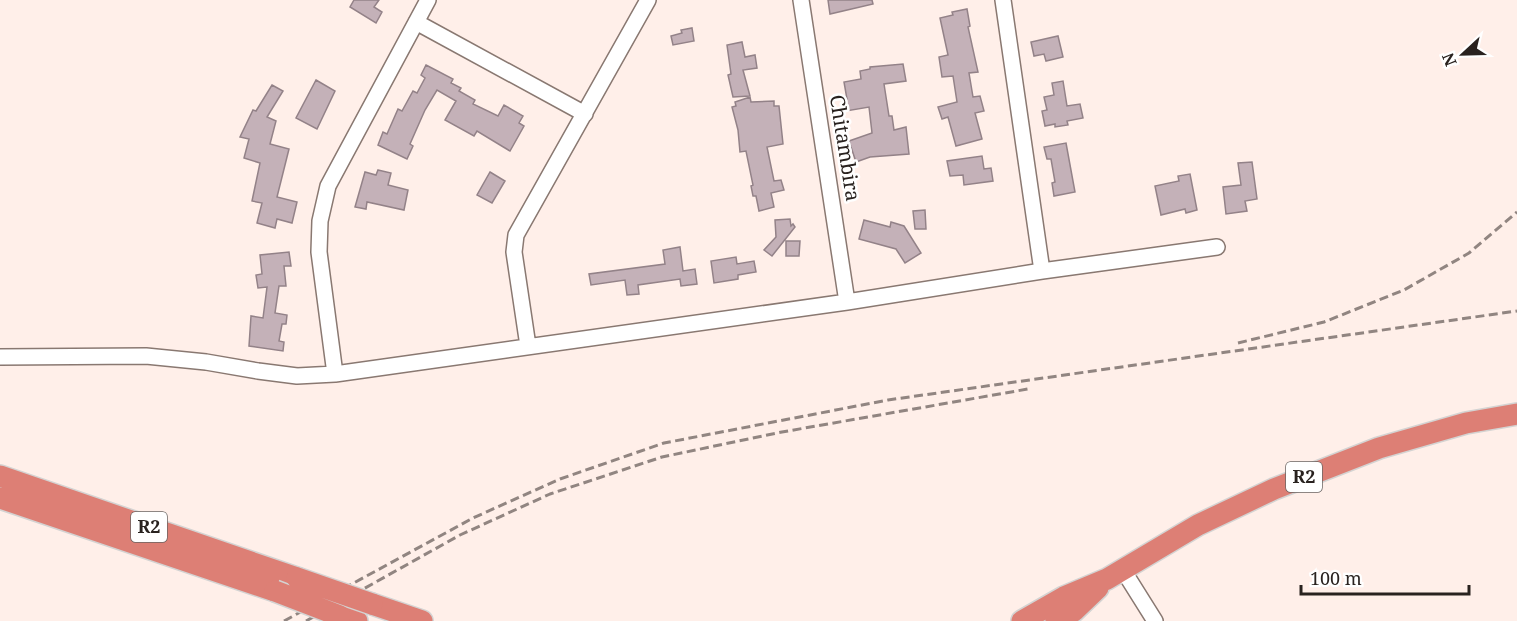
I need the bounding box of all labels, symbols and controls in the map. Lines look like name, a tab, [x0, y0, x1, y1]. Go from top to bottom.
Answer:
north arrow	[1433, 24, 1493, 84]
text: N	[1436, 49, 1462, 70]
street label: Chitambira	[824, 93, 867, 203]
road number: R2	[1286, 462, 1322, 492]
road number: R2	[131, 512, 167, 542]
scale bar	[1301, 558, 1469, 596]
text: 100 m	[1310, 566, 1362, 590]

